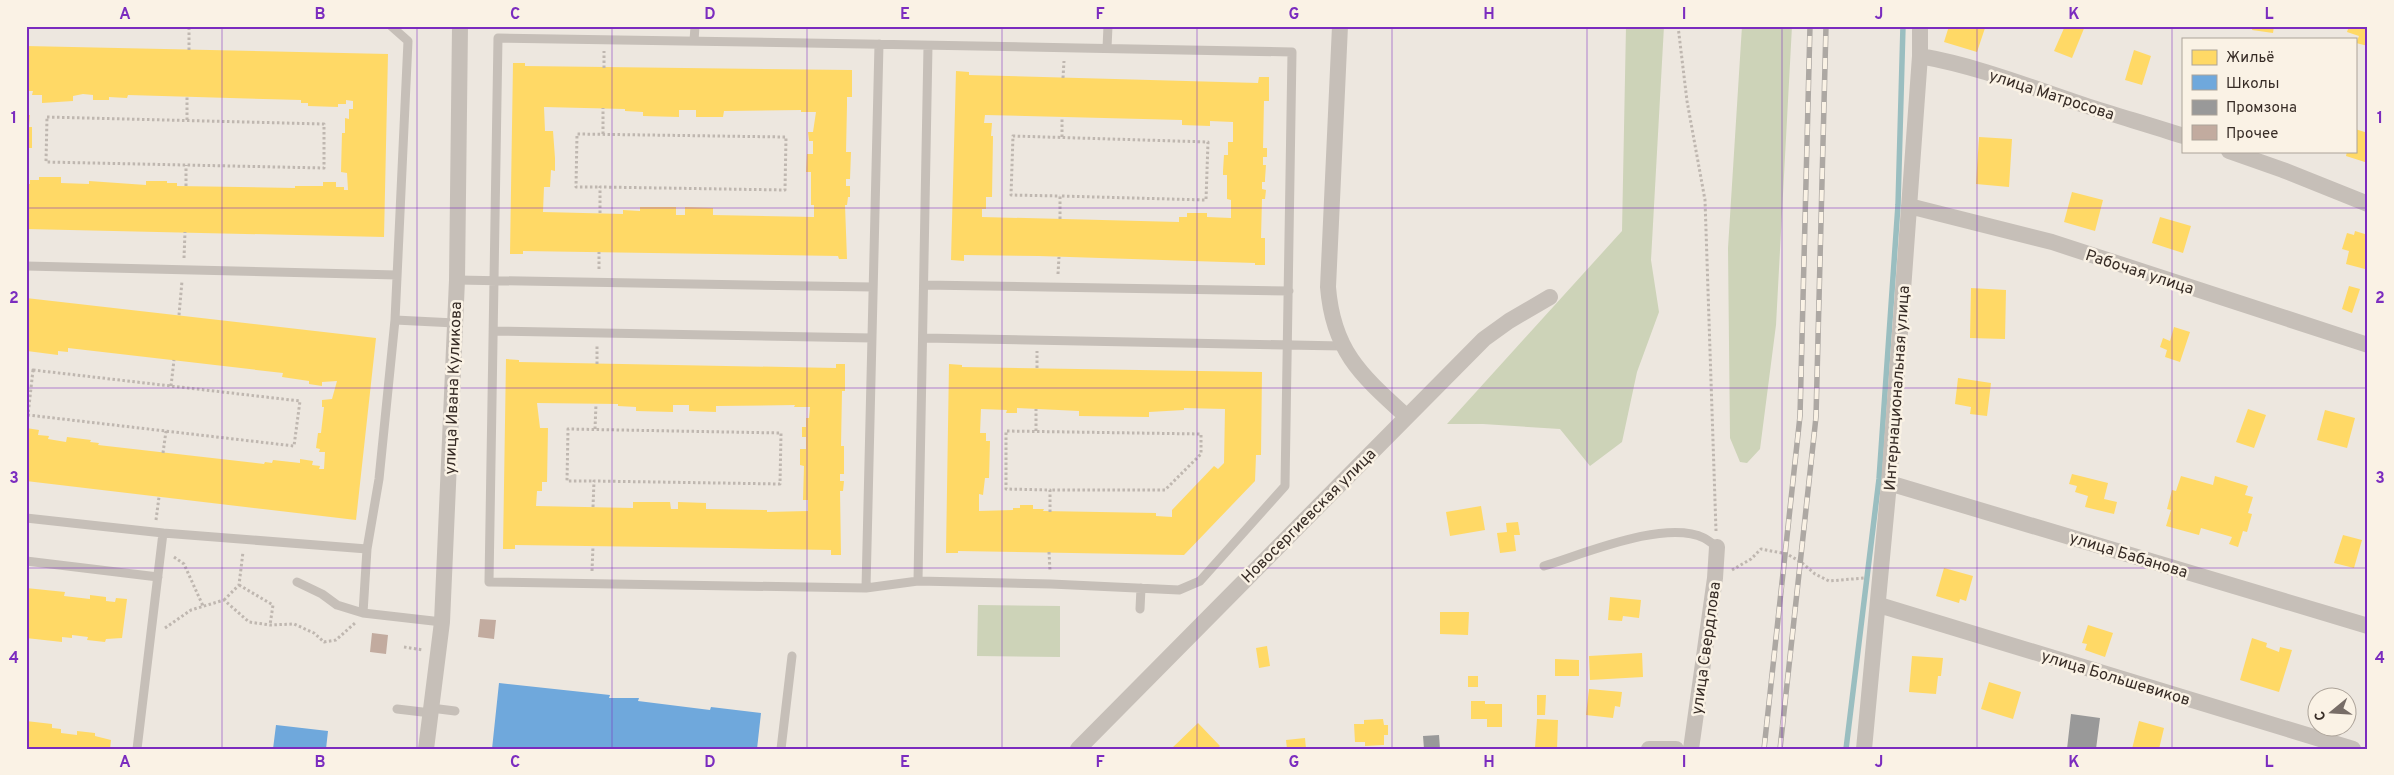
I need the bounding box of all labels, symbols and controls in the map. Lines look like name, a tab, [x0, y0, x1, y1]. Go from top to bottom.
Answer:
text: A	[119, 5, 131, 25]
text: B	[314, 5, 326, 25]
text: C	[510, 5, 520, 25]
text: D	[704, 5, 716, 25]
text: E	[900, 5, 910, 25]
text: F	[1095, 5, 1105, 25]
text: G	[1289, 5, 1299, 25]
text: H	[1483, 5, 1495, 25]
text: I	[1682, 5, 1686, 25]
text: J	[1875, 5, 1883, 25]
text: K	[2068, 5, 2080, 25]
text: L	[2264, 5, 2274, 25]
legend	[2182, 38, 2356, 152]
text: Жильё	[2226, 49, 2274, 68]
street label: улица Матросова	[1986, 66, 2117, 126]
text: Школы	[2226, 75, 2280, 94]
text: Промзона	[2226, 99, 2297, 118]
text: 1	[11, 109, 17, 129]
text: 1	[2377, 109, 2383, 129]
text: Прочее	[2226, 125, 2278, 144]
street label: Рабочая улица	[2083, 246, 2196, 300]
street label: Интернациональная улица	[1881, 285, 1915, 491]
text: 2	[9, 289, 19, 309]
text: 2	[2375, 289, 2385, 309]
street label: улица Ивана Куликова	[441, 301, 467, 475]
street label: Новосергиевская улица	[1238, 445, 1381, 588]
text: 3	[9, 469, 19, 489]
text: 3	[2375, 469, 2385, 489]
street label: улица Бабанова	[2067, 528, 2190, 583]
street label: улица Свердлова	[1688, 580, 1726, 716]
street label: улица Большевиков	[2038, 647, 2192, 711]
text: 4	[9, 649, 19, 669]
text: 4	[2375, 649, 2385, 669]
north arrow	[2306, 688, 2356, 738]
text: С	[2312, 709, 2331, 722]
text: A	[119, 753, 131, 773]
text: B	[314, 753, 326, 773]
text: C	[510, 753, 520, 773]
text: D	[704, 753, 716, 773]
text: E	[900, 753, 910, 773]
text: F	[1095, 753, 1105, 773]
text: G	[1289, 753, 1299, 773]
text: H	[1483, 753, 1495, 773]
text: I	[1682, 753, 1686, 773]
text: J	[1875, 753, 1883, 773]
text: K	[2068, 753, 2080, 773]
text: L	[2264, 753, 2274, 773]

